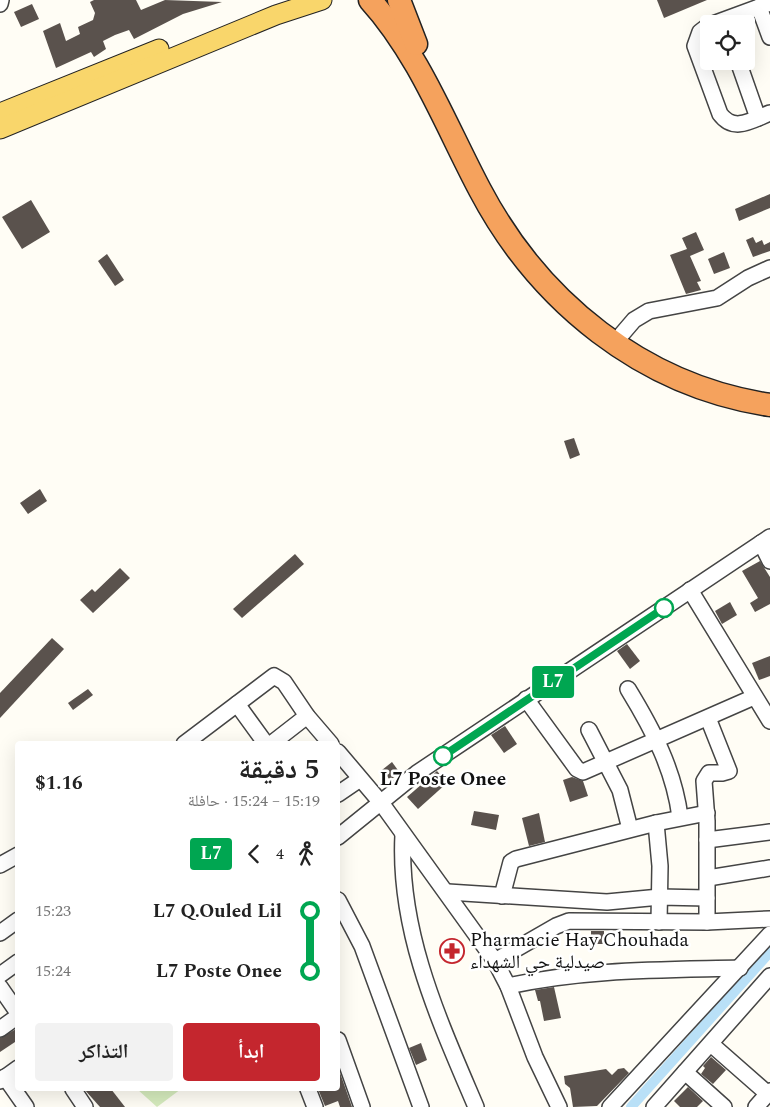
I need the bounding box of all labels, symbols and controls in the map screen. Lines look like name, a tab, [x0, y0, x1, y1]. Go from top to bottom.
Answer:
map controls	[700, 15, 755, 70]
button: locate	[700, 15, 755, 70]
unlabelled marker	[654, 598, 674, 618]
line badge: L7	[530, 666, 576, 698]
text: L7	[542, 668, 564, 695]
marker: L7 Poste Onee	[433, 746, 453, 766]
text: 5 دقيقة	[238, 748, 320, 791]
place label: L7 Poste Onee	[380, 765, 506, 794]
text: $1.16	[35, 769, 83, 798]
text: 15:19 – 15:24 · حافلة	[188, 789, 320, 813]
text: L7	[200, 840, 222, 867]
icon: back	[240, 840, 268, 868]
icon: walk	[292, 840, 320, 868]
text: 4	[276, 842, 284, 866]
text: L7 Q.Ouled Lil	[153, 897, 282, 926]
text: 15:23	[35, 899, 71, 923]
place label: Pharmacie Hay Chouhada صيدلية حي الشهداء	[470, 926, 690, 977]
pharmacy icon: Pharmacie Hay Chouhada صيدلية حي الشهداء	[439, 938, 465, 964]
text: L7 Poste Onee	[156, 957, 282, 986]
text: 15:24	[35, 959, 71, 983]
button: التذاكر	[35, 1023, 173, 1081]
button: ابدأ	[183, 1023, 320, 1081]

